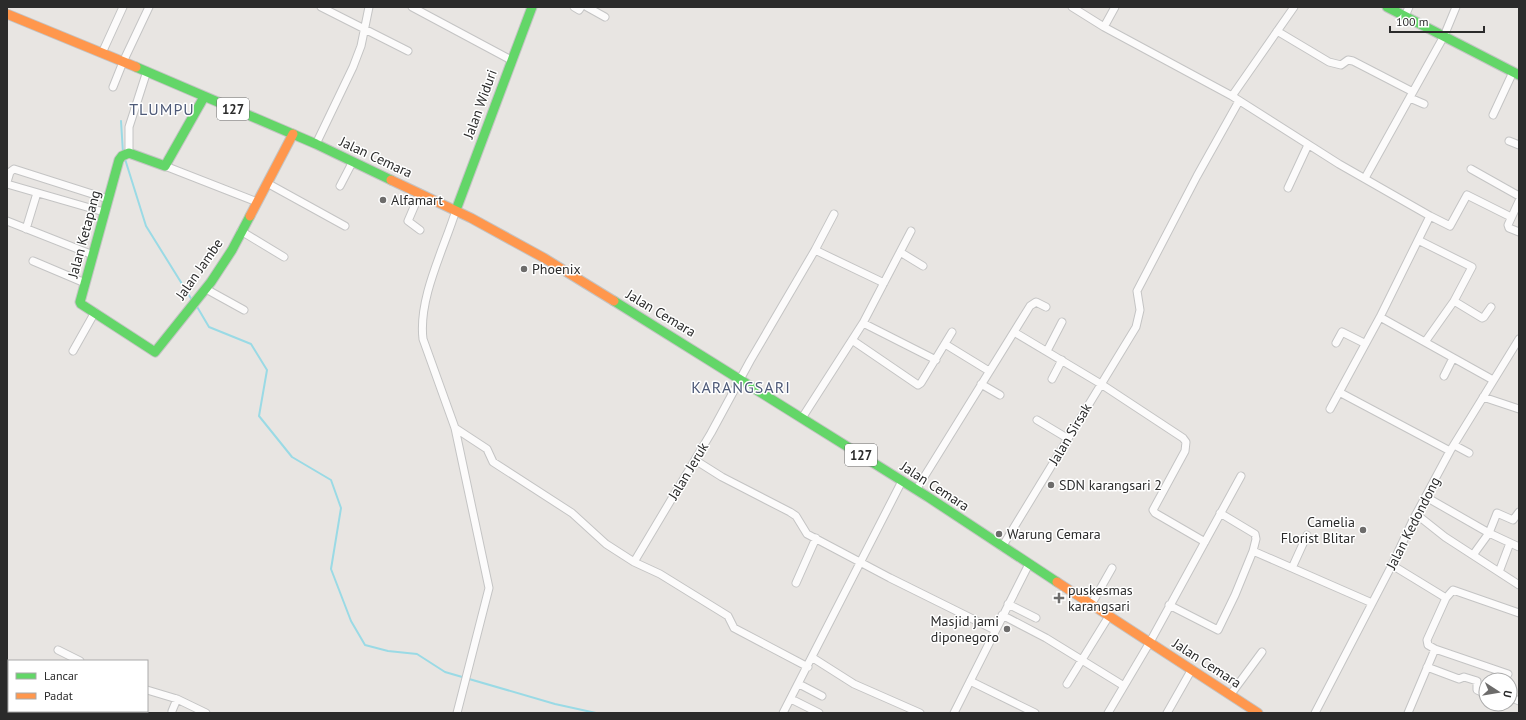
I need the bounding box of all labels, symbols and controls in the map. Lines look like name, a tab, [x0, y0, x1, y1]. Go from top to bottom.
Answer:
scale bar	[1390, 8, 1484, 34]
text: 100 m	[1396, 14, 1429, 29]
street label: Jalan Widuri	[459, 67, 501, 142]
road number: 127	[217, 98, 249, 120]
district label: TLUMPU	[129, 99, 195, 119]
street label: Jalan Cemara	[336, 132, 415, 182]
street label: Jalan Ketapang	[63, 188, 104, 281]
place label: Alfamart	[391, 191, 443, 209]
marker: Alfamart	[378, 195, 388, 205]
street label: Jalan Jambe	[171, 235, 227, 304]
place label: Phoenix	[532, 260, 581, 278]
marker: Phoenix	[519, 264, 529, 274]
street label: Jalan Cemara	[622, 285, 699, 341]
district label: KARANGSARI	[691, 377, 791, 397]
street label: Jalan Sirsak	[1044, 400, 1096, 469]
street label: Jalan Jeruk	[663, 439, 712, 504]
road number: 127	[845, 444, 877, 466]
street label: Jalan Cemara	[897, 457, 973, 515]
street label: Jalan Kedondong	[1382, 474, 1444, 573]
place label: SDN karangsari 2	[1059, 476, 1162, 494]
marker: SDN karangsari 2	[1046, 480, 1056, 490]
place label: Camelia Florist Blitar	[1281, 513, 1355, 547]
place label: Warung Cemara	[1007, 525, 1101, 543]
marker: Camelia Florist Blitar	[1358, 525, 1368, 535]
marker: Warung Cemara	[994, 529, 1004, 539]
place label: puskesmas karangsari	[1068, 581, 1133, 615]
marker: puskesmas karangsari	[1053, 592, 1065, 604]
place label: Masjid jami diponegoro	[931, 612, 999, 646]
marker: Masjid jami diponegoro	[1002, 624, 1012, 634]
street label: Jalan Cemara	[1169, 634, 1245, 692]
legend	[8, 660, 148, 712]
text: Lancar	[44, 668, 78, 683]
north arrow	[1478, 672, 1518, 712]
text: Padat	[44, 688, 73, 703]
text: U	[1500, 689, 1515, 699]

